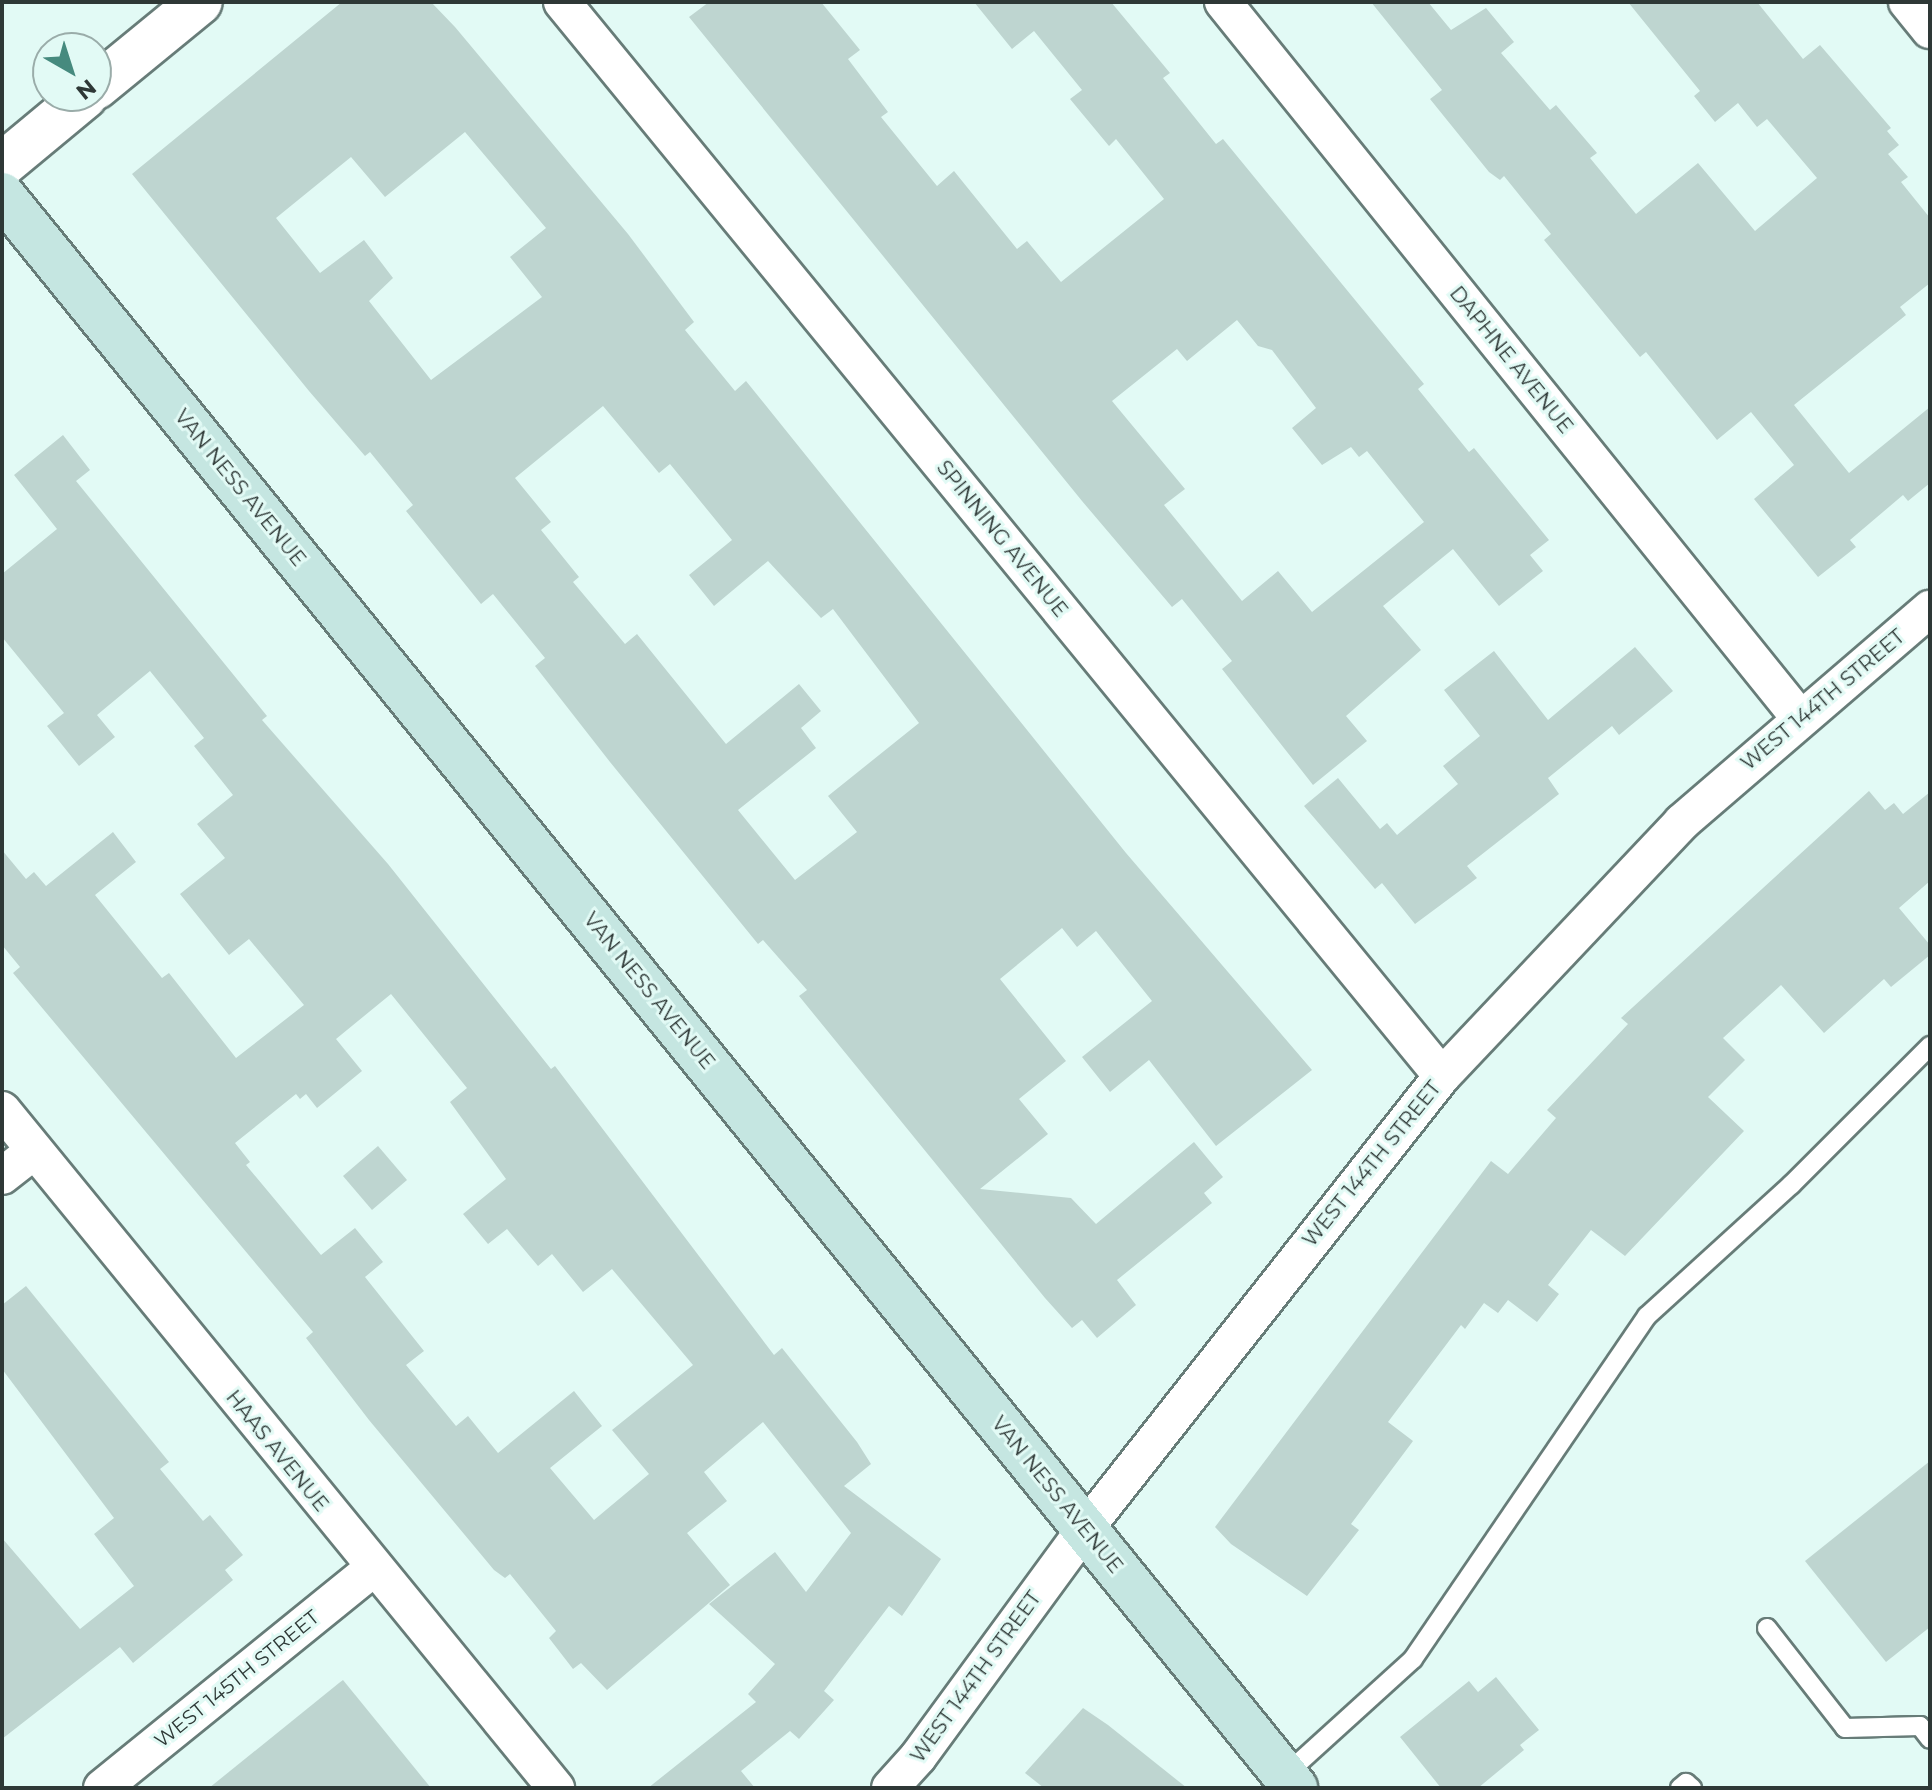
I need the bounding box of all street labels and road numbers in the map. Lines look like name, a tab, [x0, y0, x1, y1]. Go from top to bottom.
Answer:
street label: DAPHNE AVENUE	[1444, 282, 1578, 438]
street label: VAN NESS AVENUE	[169, 405, 311, 571]
street label: SPINNING AVENUE	[932, 456, 1072, 622]
street label: WEST 144TH STREET	[1736, 625, 1910, 775]
street label: VAN NESS AVENUE	[578, 908, 720, 1074]
street label: WEST 144TH STREET	[1298, 1076, 1446, 1252]
street label: HAAS AVENUE	[221, 1386, 333, 1516]
street label: VAN NESS AVENUE	[986, 1412, 1128, 1578]
street label: WEST 144TH STREET	[906, 1587, 1046, 1767]
street label: WEST 145TH STREET	[150, 1605, 324, 1753]

